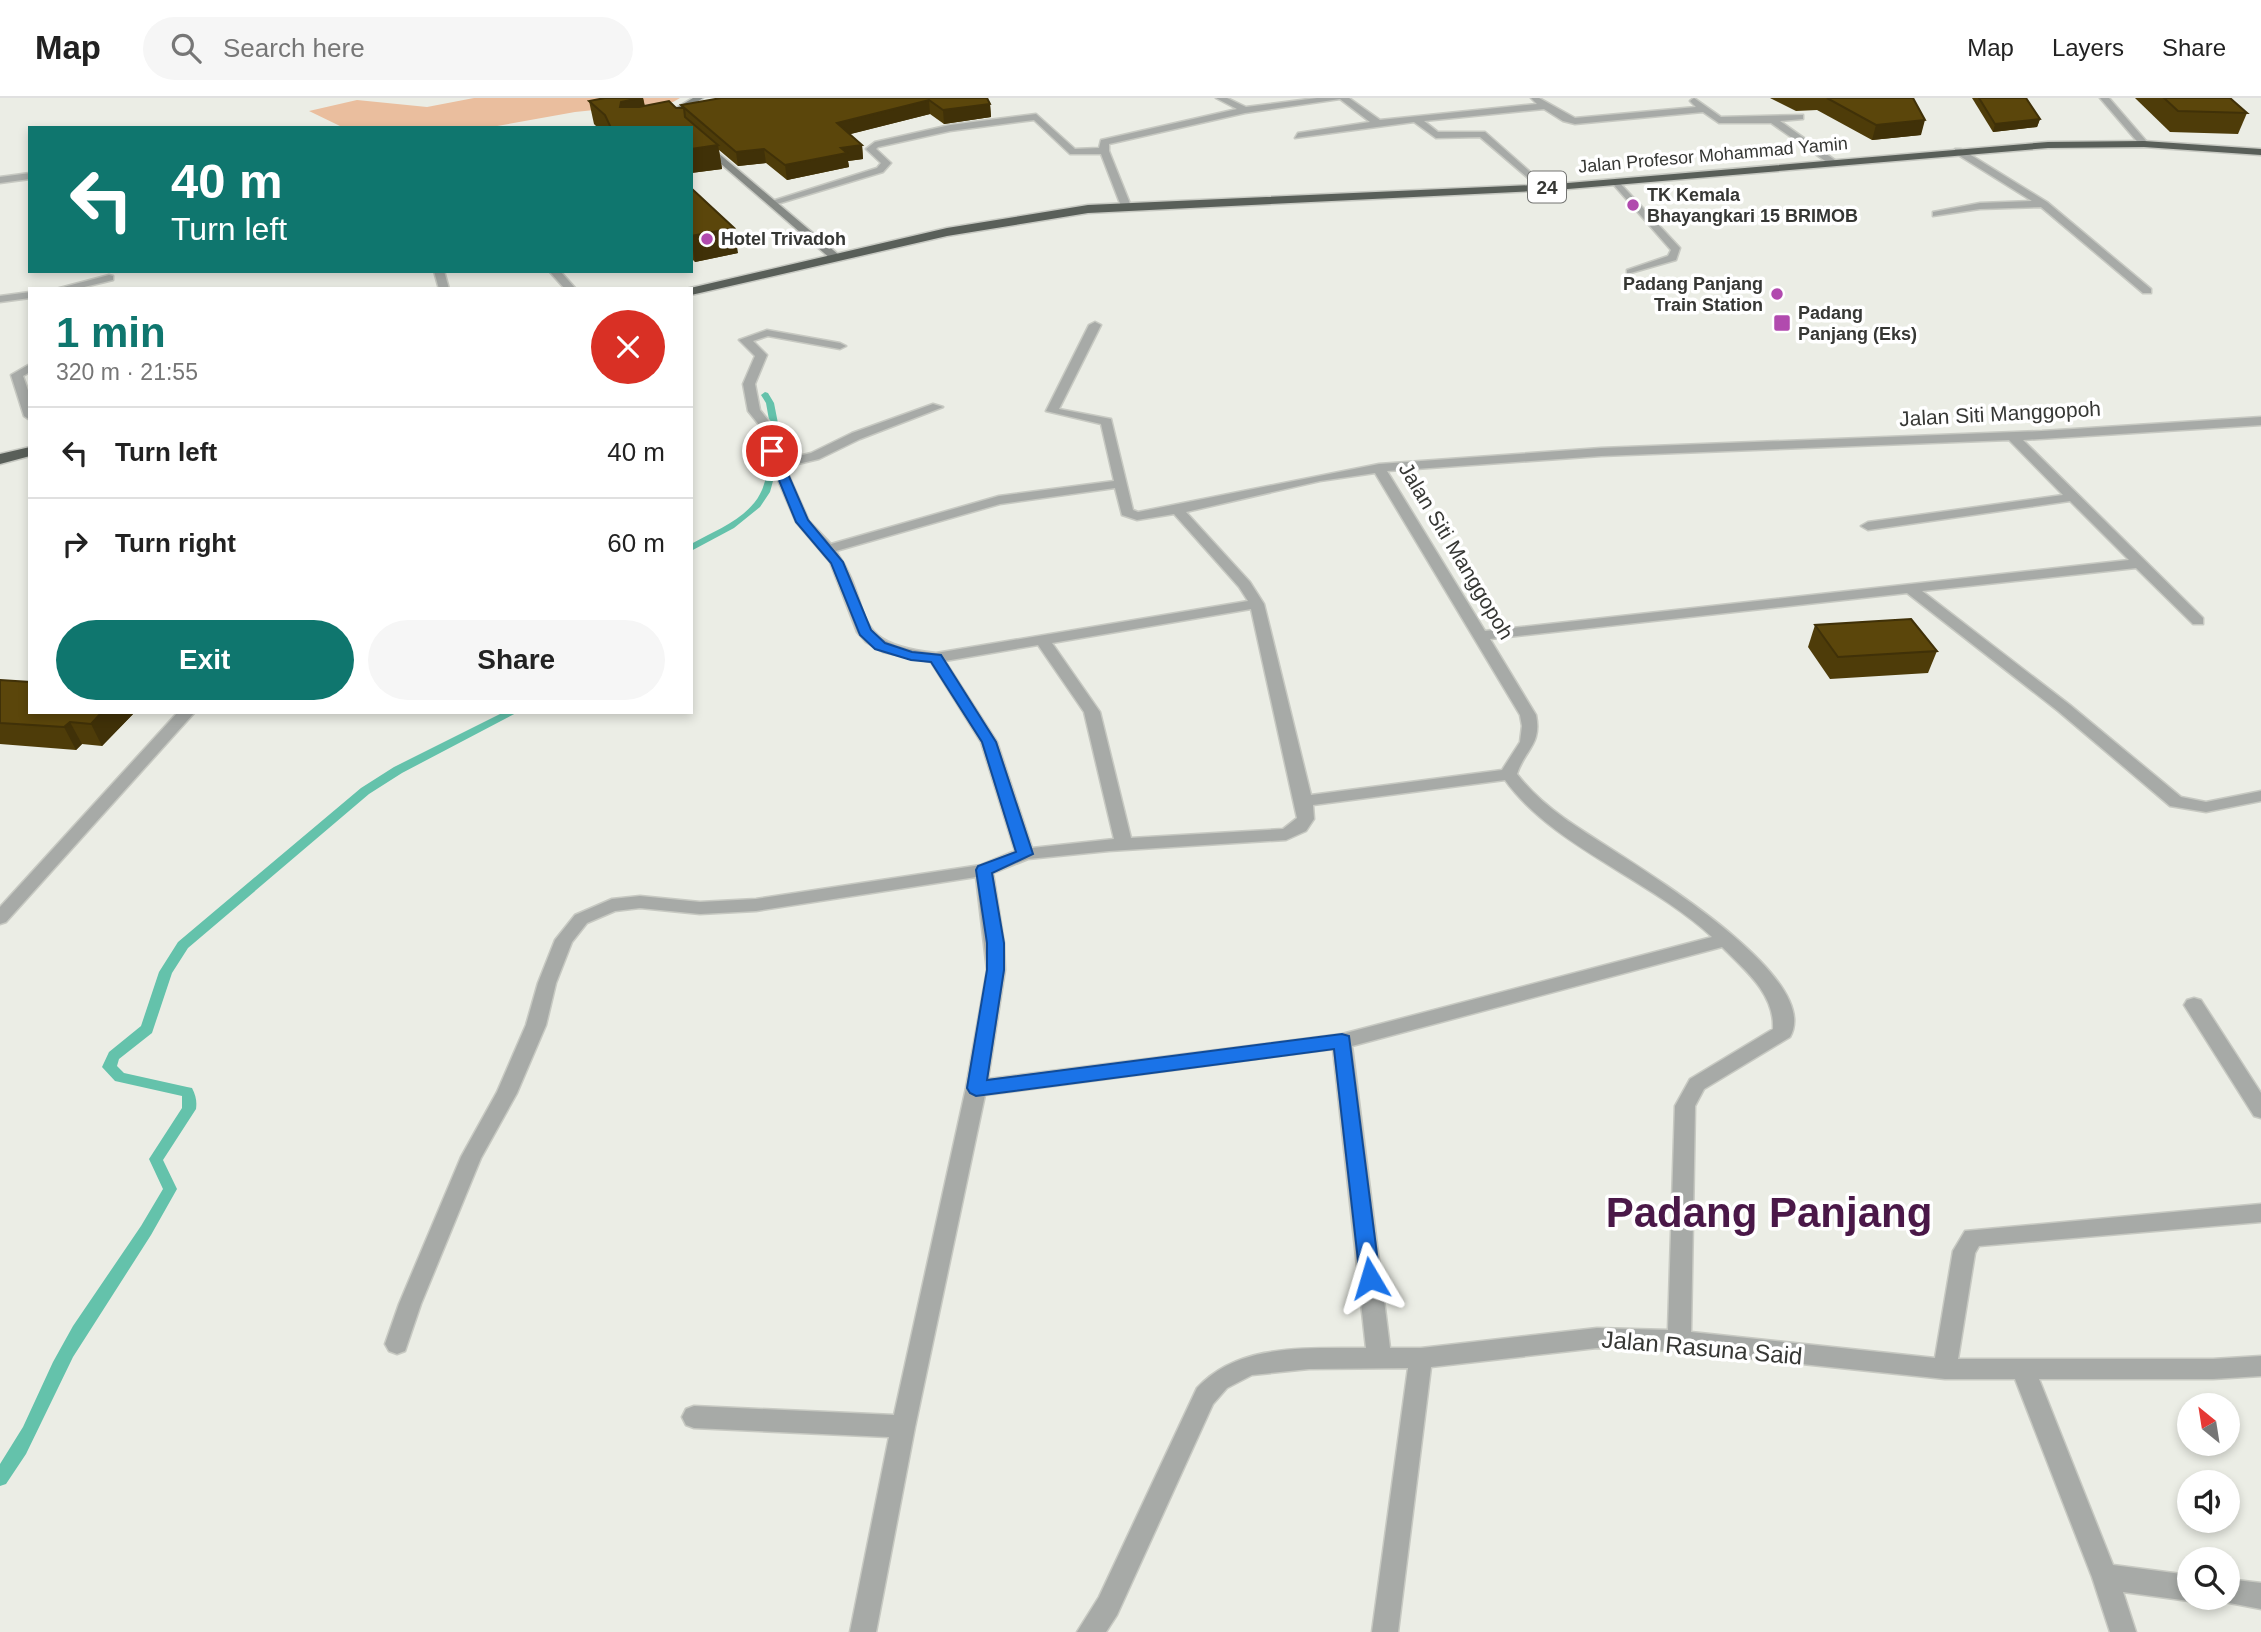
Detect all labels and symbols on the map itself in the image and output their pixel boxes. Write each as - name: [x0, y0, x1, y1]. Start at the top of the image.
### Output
- street label: Jalan Profesor Mohammad Yamin: [1577, 133, 1849, 177]
- road number: 24: [1528, 172, 1566, 202]
- place label: TK Kemala Bhayangkari 15 BRIMOB: [1647, 185, 1858, 226]
- marker: TK Kemala Bhayangkari 15 BRIMOB: [1625, 197, 1641, 213]
- place label: Hotel Trivadoh: [721, 229, 846, 249]
- marker: Hotel Trivadoh: [699, 231, 715, 247]
- place label: Padang Panjang Train Station: [1623, 274, 1763, 315]
- marker: Padang Panjang Train Station: [1769, 286, 1785, 302]
- place label: Padang Panjang (Eks): [1798, 303, 1917, 344]
- marker: Padang Panjang (Eks): [1772, 313, 1792, 333]
- street label: Jalan Siti Manggopoh: [1899, 397, 2101, 430]
- pin: [742, 421, 802, 481]
- street label: Jalan Siti Manggopoh: [1395, 458, 1518, 643]
- district label: Padang Panjang: [1606, 1189, 1932, 1236]
- position arrow: [1333, 1241, 1407, 1315]
- street label: Jalan Rasuna Said: [1601, 1325, 1804, 1370]
- north arrow: [2177, 1393, 2240, 1456]

